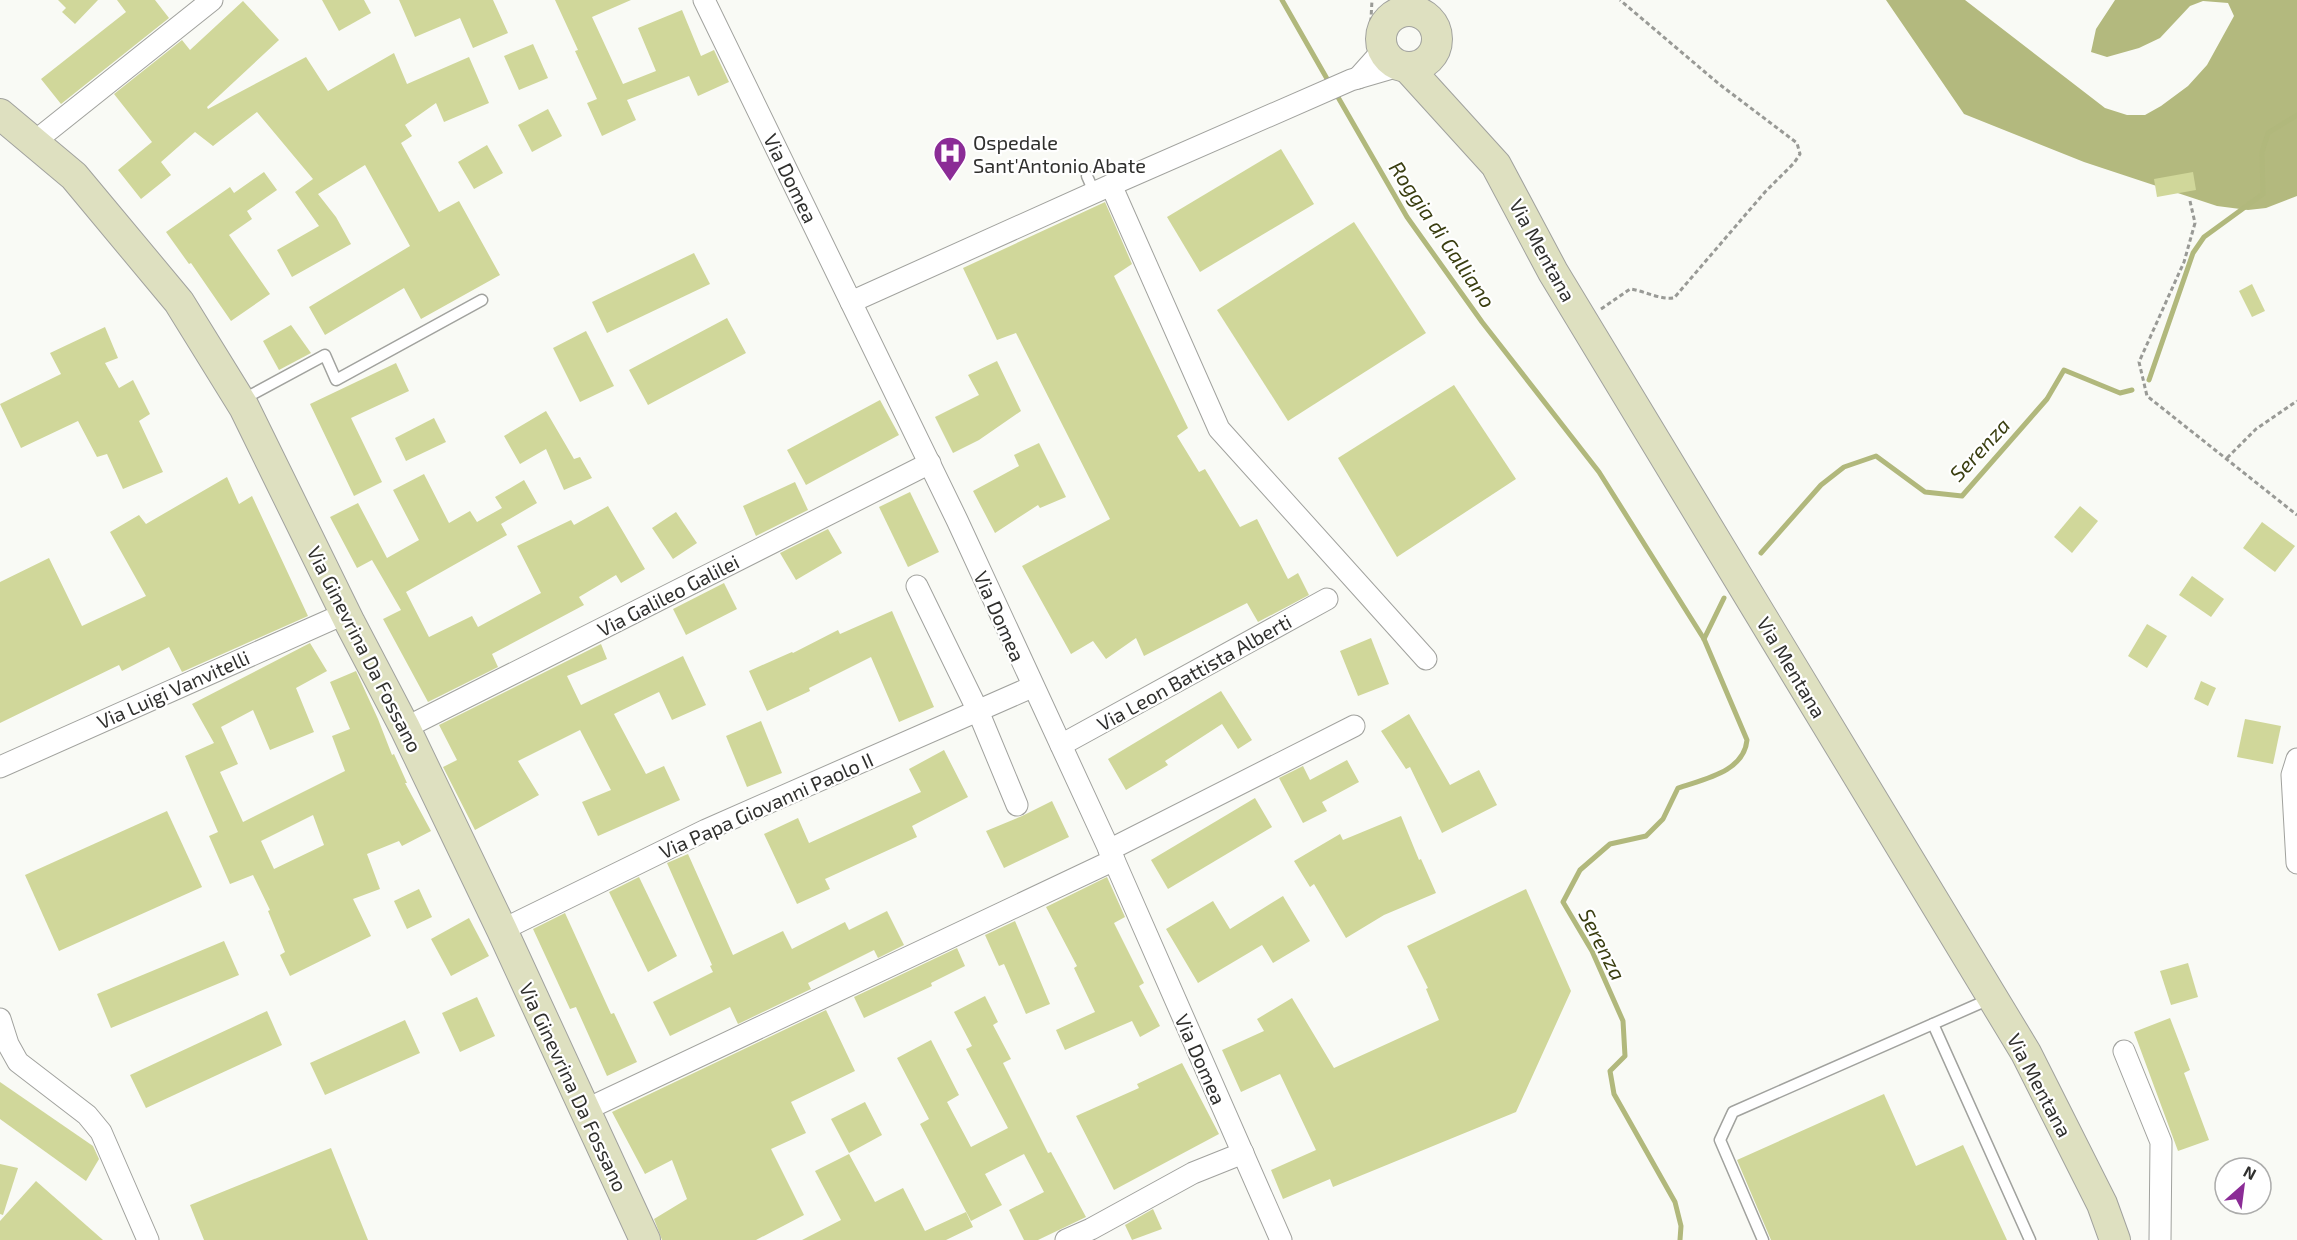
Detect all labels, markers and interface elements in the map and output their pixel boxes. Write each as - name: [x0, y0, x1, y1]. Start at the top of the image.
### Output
- street label: Via Domea: [759, 129, 823, 227]
- place label: Ospedale Sant'Antonio Abate: [973, 130, 1146, 177]
- hospital icon: Ospedale Sant'Antonio Abate: [932, 135, 968, 182]
- water label: Roggia di Galliano: [1385, 156, 1501, 312]
- street label: Via Mentana: [1505, 194, 1581, 306]
- water label: Serenza: [1944, 412, 2014, 486]
- street label: Via Ginevrina Da Fossano: [303, 542, 427, 756]
- street label: Via Galileo Galilei: [593, 549, 743, 641]
- street label: Via Domea: [969, 567, 1031, 665]
- street label: Via Leon Battista Alberti: [1093, 609, 1295, 735]
- street label: Via Mentana: [1752, 612, 1832, 722]
- street label: Via Luigi Vanvitelli: [93, 645, 253, 733]
- street label: Via Papa Giovanni Paolo II: [655, 747, 877, 863]
- water label: Serenza: [1574, 904, 1632, 984]
- street label: Via Ginevrina Da Fossano: [515, 979, 633, 1195]
- street label: Via Domea: [1170, 1010, 1232, 1108]
- street label: Via Mentana: [2003, 1029, 2077, 1141]
- north arrow: [2213, 1156, 2273, 1216]
- text: N: [2241, 1161, 2260, 1183]

